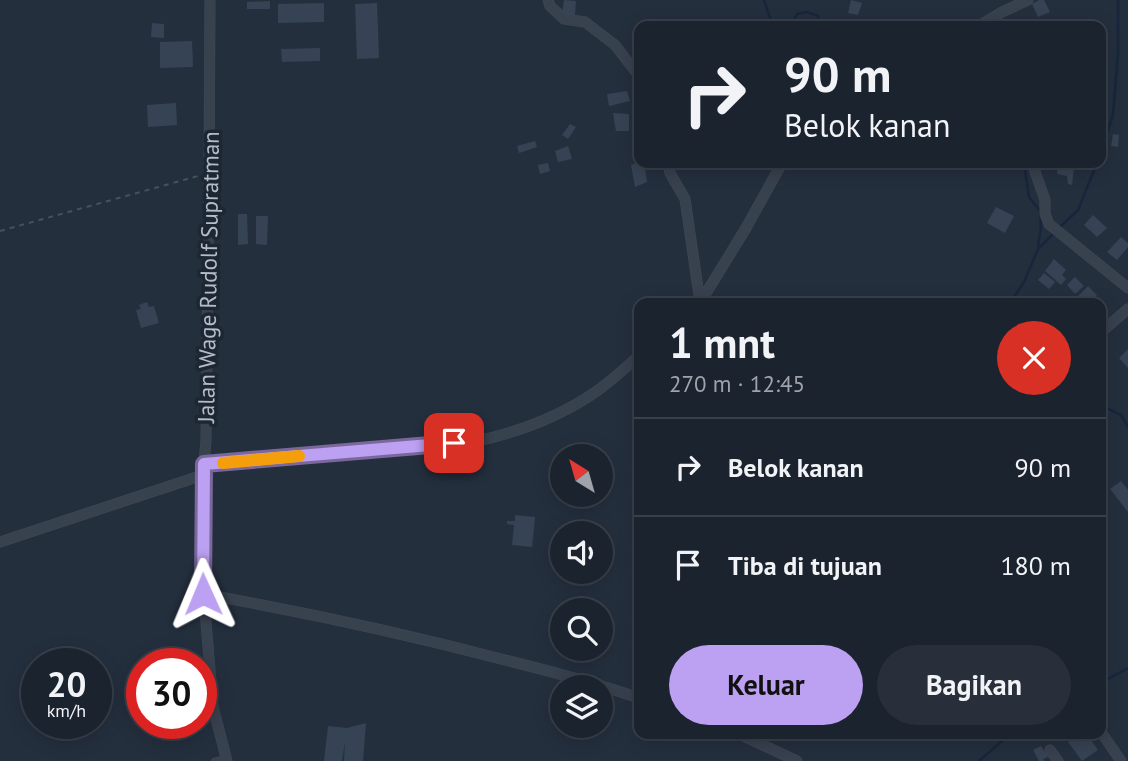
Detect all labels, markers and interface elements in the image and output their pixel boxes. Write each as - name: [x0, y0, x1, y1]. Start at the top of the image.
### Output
- text: 90 m: [784, 42, 891, 106]
- icon: right: [669, 49, 760, 140]
- text: Belok kanan: [784, 104, 950, 146]
- street label: Jalan Wage Rudolf Supratman: [191, 131, 225, 424]
- text: 1 mnt: [669, 315, 775, 370]
- button: close: [997, 321, 1071, 395]
- text: 270 m · 12:45: [669, 369, 805, 398]
- pin: [424, 413, 484, 473]
- icon: arrive: [435, 424, 473, 462]
- north arrow: [550, 444, 612, 508]
- map controls: [550, 444, 613, 738]
- icon: right: [669, 448, 707, 486]
- text: Belok kanan: [728, 451, 864, 484]
- text: 90 m: [1015, 451, 1071, 484]
- button: sound: [550, 521, 613, 584]
- icon: arrive: [669, 546, 707, 584]
- text: Tiba di tujuan: [728, 549, 882, 582]
- text: 180 m: [1000, 549, 1071, 582]
- position arrow: [166, 557, 240, 631]
- button: search: [550, 598, 613, 661]
- button: Keluar: [669, 645, 863, 725]
- button: Bagikan: [877, 645, 1071, 725]
- speed limit sign: 30: [126, 648, 217, 739]
- text: 20: [47, 661, 86, 707]
- button: layers: [550, 675, 613, 738]
- text: km/h: [47, 699, 86, 722]

